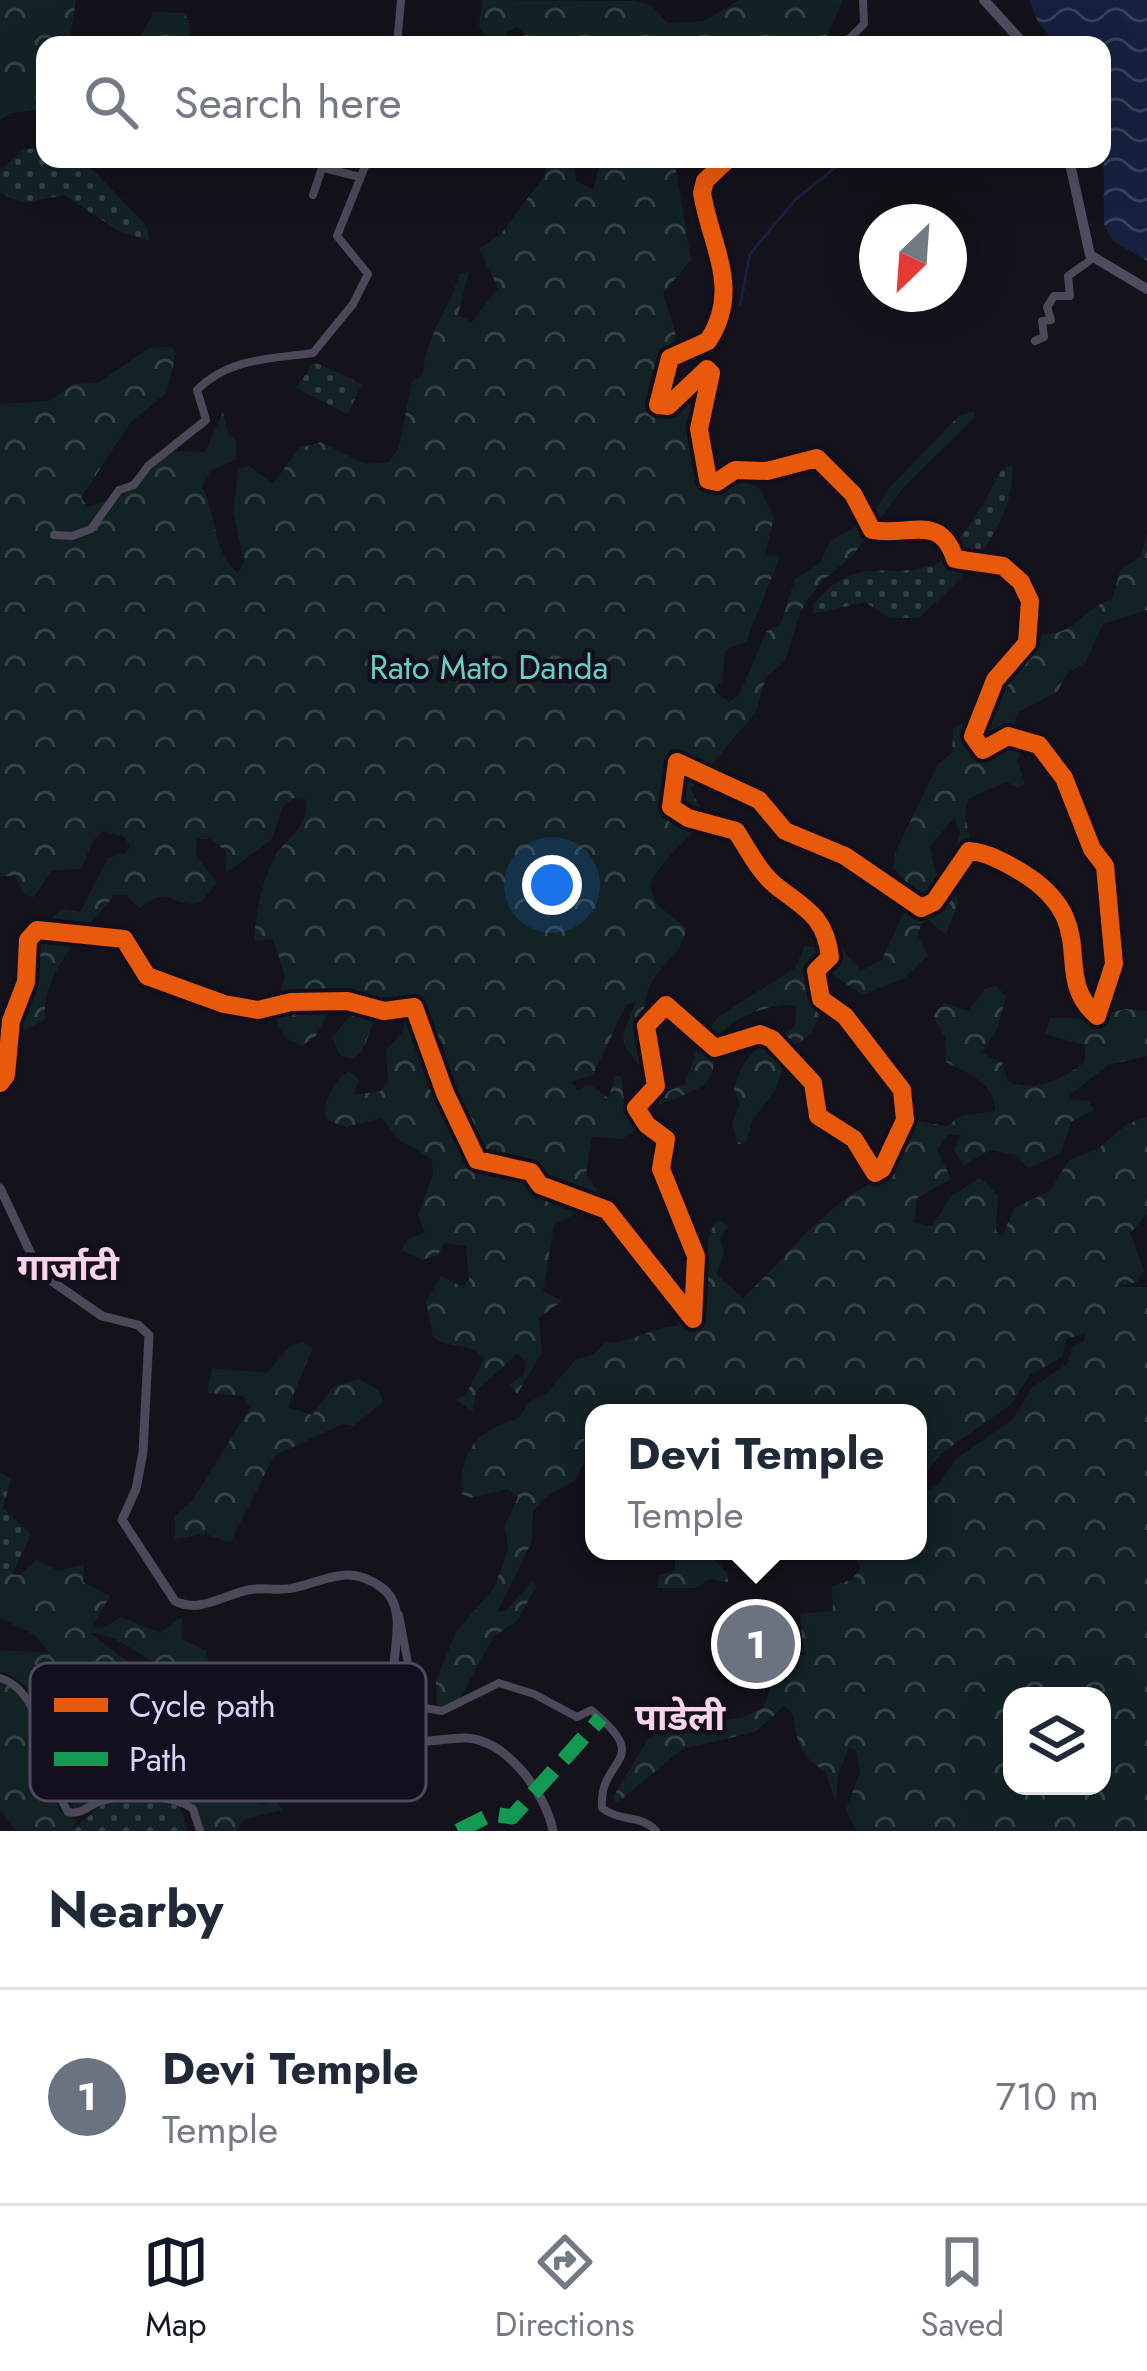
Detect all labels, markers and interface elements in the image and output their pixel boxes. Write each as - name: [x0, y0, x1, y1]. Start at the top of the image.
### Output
- search box: [36, 36, 1111, 168]
- icon: search: [78, 69, 144, 135]
- text: Search here: [174, 70, 402, 135]
- north arrow: [859, 204, 967, 312]
- park label: Rato Mato Danda: [370, 644, 608, 691]
- your location: [522, 855, 582, 915]
- district label: गार्जाटी: [17, 1241, 120, 1293]
- popup: [585, 1404, 927, 1560]
- text: Devi Temple: [628, 1421, 884, 1486]
- text: Temple: [628, 1486, 744, 1543]
- pin: 1: [717, 1599, 795, 1689]
- legend: [30, 1663, 426, 1801]
- text: Cycle path: [129, 1682, 276, 1729]
- map controls: [1003, 1687, 1111, 1795]
- button: layers: [1003, 1687, 1111, 1795]
- district label: पाडेली: [635, 1691, 727, 1743]
- text: Path: [129, 1736, 187, 1783]
- text: Nearby: [48, 1872, 223, 1946]
- text: Devi Temple: [162, 2036, 419, 2101]
- text: 1: [77, 2068, 97, 2125]
- text: 710 m: [995, 2068, 1099, 2125]
- text: Temple: [162, 2101, 278, 2158]
- tab: Map: [143, 2229, 209, 2348]
- tab: Directions: [495, 2229, 635, 2348]
- tab: Saved: [920, 2229, 1004, 2348]

